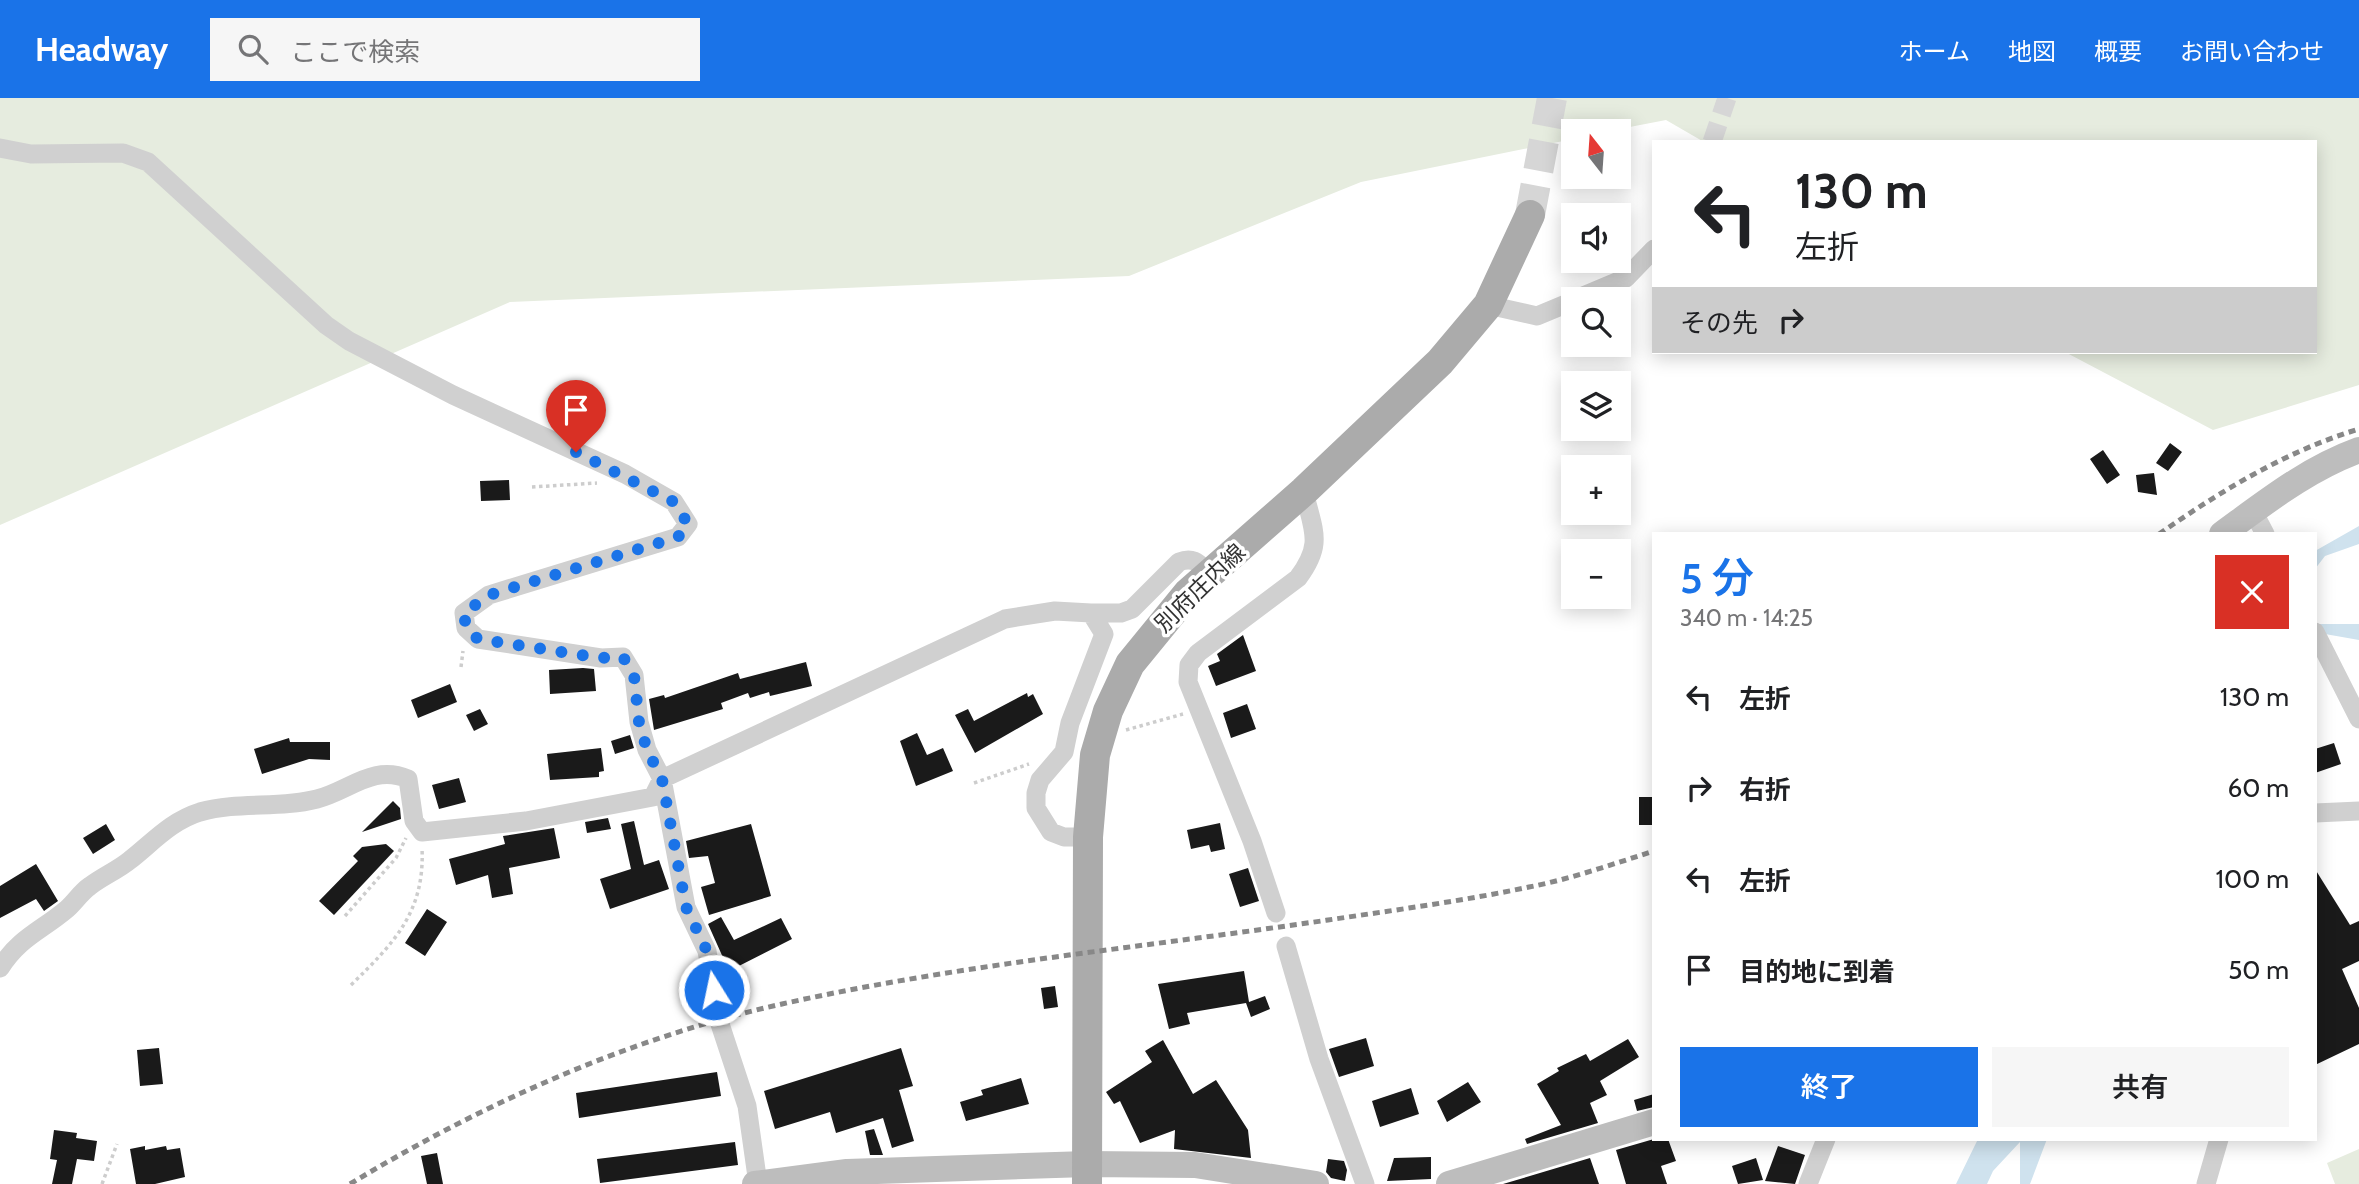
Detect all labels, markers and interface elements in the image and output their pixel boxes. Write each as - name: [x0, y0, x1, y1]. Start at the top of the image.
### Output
- search box: [210, 18, 700, 81]
- text: Headway: [35, 29, 168, 69]
- icon: search: [234, 30, 272, 68]
- text: ここで検索: [290, 36, 420, 68]
- text: ホーム: [1899, 37, 1970, 66]
- text: 地図: [2008, 37, 2056, 66]
- text: 概要: [2094, 37, 2142, 66]
- text: お問い合わせ: [2180, 37, 2324, 66]
- north arrow: [1561, 119, 1631, 189]
- map controls: [1561, 119, 1631, 609]
- text: 130 m: [1795, 161, 1928, 220]
- icon: left: [1680, 168, 1771, 259]
- button: sound: [1561, 203, 1631, 273]
- text: 左折: [1795, 227, 1859, 266]
- button: search: [1561, 287, 1631, 357]
- icon: right: [1772, 301, 1810, 339]
- text: その先: [1680, 307, 1758, 339]
- button: layers: [1561, 371, 1631, 441]
- pin: [546, 380, 606, 452]
- icon: arrive: [557, 391, 595, 429]
- button: +: [1561, 455, 1631, 525]
- street label: 別府庄内線: [1149, 538, 1251, 638]
- button: −: [1561, 539, 1631, 609]
- text: 5 分: [1680, 552, 1754, 604]
- button: close: [2215, 555, 2289, 629]
- text: 340 m · 14:25: [1680, 604, 1813, 632]
- icon: left: [1680, 678, 1718, 716]
- text: 130 m: [2220, 681, 2289, 713]
- text: 左折: [1739, 683, 1791, 715]
- icon: right: [1680, 769, 1718, 807]
- text: 60 m: [2227, 772, 2289, 804]
- text: 右折: [1739, 774, 1791, 806]
- icon: left: [1680, 860, 1718, 898]
- text: 100 m: [2216, 863, 2289, 895]
- text: 左折: [1739, 865, 1791, 897]
- icon: arrive: [1680, 951, 1718, 989]
- position arrow: [677, 953, 751, 1027]
- text: 50 m: [2228, 954, 2289, 986]
- text: 目的地に到着: [1739, 956, 1895, 988]
- button: 終了: [1680, 1047, 1978, 1127]
- button: 共有: [1992, 1047, 2289, 1127]

